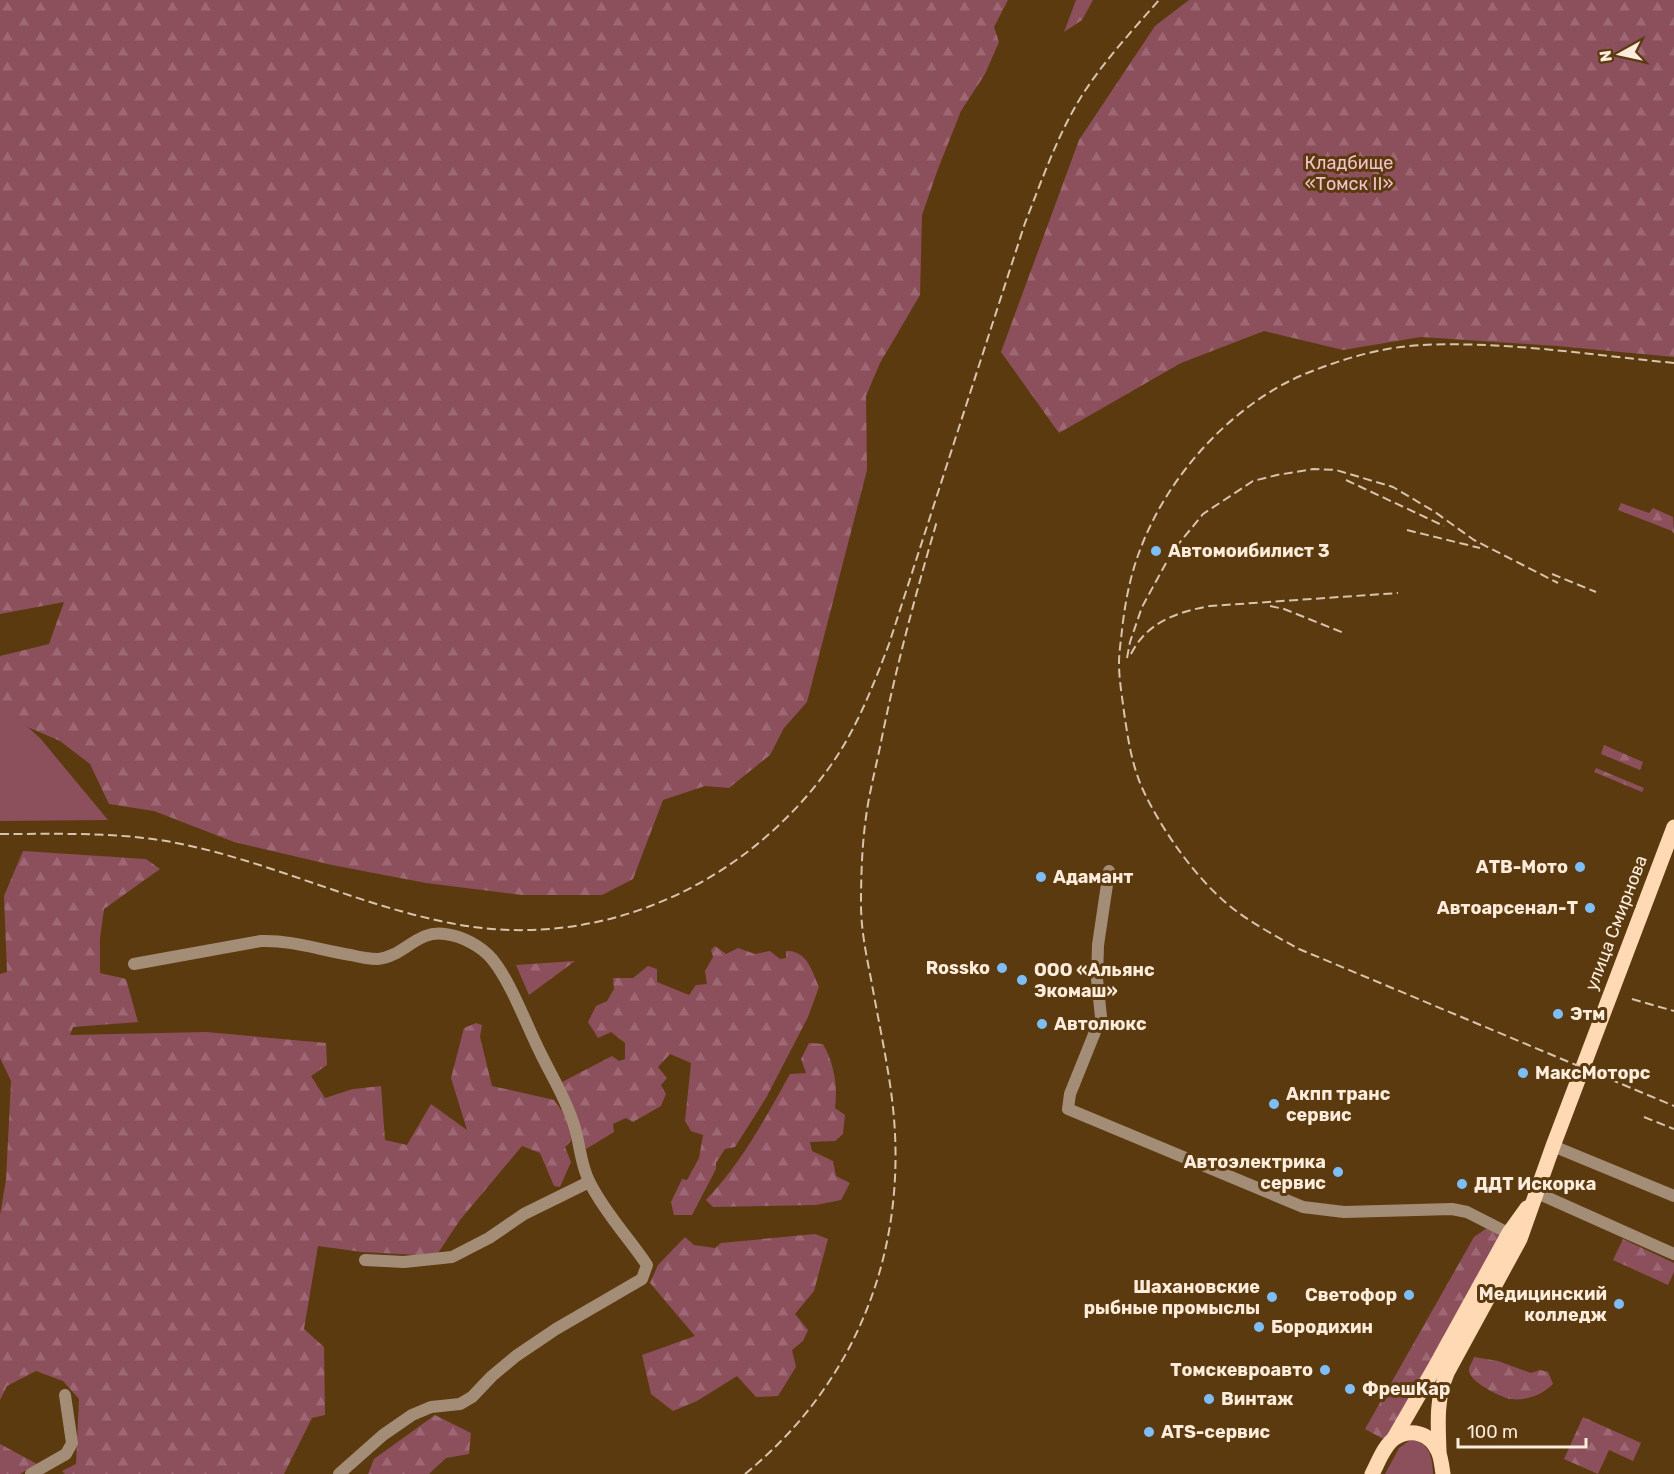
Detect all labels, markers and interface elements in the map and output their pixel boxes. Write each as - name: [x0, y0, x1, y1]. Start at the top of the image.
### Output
- north arrow: [1590, 24, 1650, 84]
- text: N: [1595, 49, 1616, 63]
- park label: Кладбище «Томск II»: [1305, 152, 1393, 195]
- place label: Автомоибилист 3: [1168, 540, 1330, 562]
- marker: Автомоибилист 3: [1149, 544, 1163, 558]
- street label: улица Смирнова: [1580, 852, 1652, 994]
- place label: АТВ-Мото: [1476, 856, 1568, 878]
- marker: АТВ-Мото: [1573, 860, 1587, 874]
- place label: Адамант: [1053, 866, 1133, 888]
- marker: Адамант: [1034, 870, 1048, 884]
- place label: Автоарсенал-Т: [1437, 897, 1578, 919]
- marker: Автоарсенал-Т: [1583, 901, 1597, 915]
- place label: Rossko: [926, 957, 990, 979]
- place label: ООО «Альянс Экомаш»: [1034, 959, 1155, 1002]
- marker: Rossko: [995, 961, 1009, 975]
- marker: ООО «Альянс Экомаш»: [1015, 973, 1029, 987]
- place label: Этм: [1570, 1003, 1605, 1025]
- marker: Этм: [1551, 1007, 1565, 1021]
- place label: Автолюкс: [1054, 1013, 1147, 1035]
- marker: Автолюкс: [1035, 1017, 1049, 1031]
- place label: МаксМоторс: [1535, 1062, 1651, 1084]
- marker: МаксМоторс: [1516, 1066, 1530, 1080]
- place label: Акпп транс сервис: [1286, 1083, 1391, 1126]
- marker: Акпп транс сервис: [1267, 1097, 1281, 1111]
- place label: Автоэлектрика сервис: [1184, 1151, 1326, 1194]
- marker: Автоэлектрика сервис: [1331, 1165, 1345, 1179]
- place label: ДДТ Искорка: [1474, 1173, 1596, 1195]
- marker: ДДТ Искорка: [1455, 1177, 1469, 1191]
- place label: Шахановские рыбные промыслы: [1084, 1276, 1260, 1319]
- place label: Медицинский колледж: [1479, 1283, 1608, 1326]
- place label: Светофор: [1305, 1284, 1397, 1306]
- marker: Светофор: [1402, 1288, 1416, 1302]
- marker: Шахановские рыбные промыслы: [1265, 1290, 1279, 1304]
- marker: Медицинский колледж: [1612, 1297, 1626, 1311]
- place label: Бородихин: [1271, 1316, 1373, 1338]
- marker: Бородихин: [1252, 1320, 1266, 1334]
- place label: Томскевроавто: [1170, 1359, 1313, 1381]
- marker: Томскевроавто: [1318, 1363, 1332, 1377]
- place label: ФрешКар: [1362, 1378, 1450, 1400]
- marker: ФрешКар: [1343, 1382, 1357, 1396]
- place label: Винтаж: [1221, 1388, 1294, 1410]
- marker: Винтаж: [1202, 1392, 1216, 1406]
- scale bar: [1458, 1411, 1586, 1449]
- place label: ATS-сервис: [1161, 1421, 1270, 1443]
- text: 100 m: [1467, 1421, 1518, 1443]
- marker: ATS-сервис: [1142, 1425, 1156, 1439]

